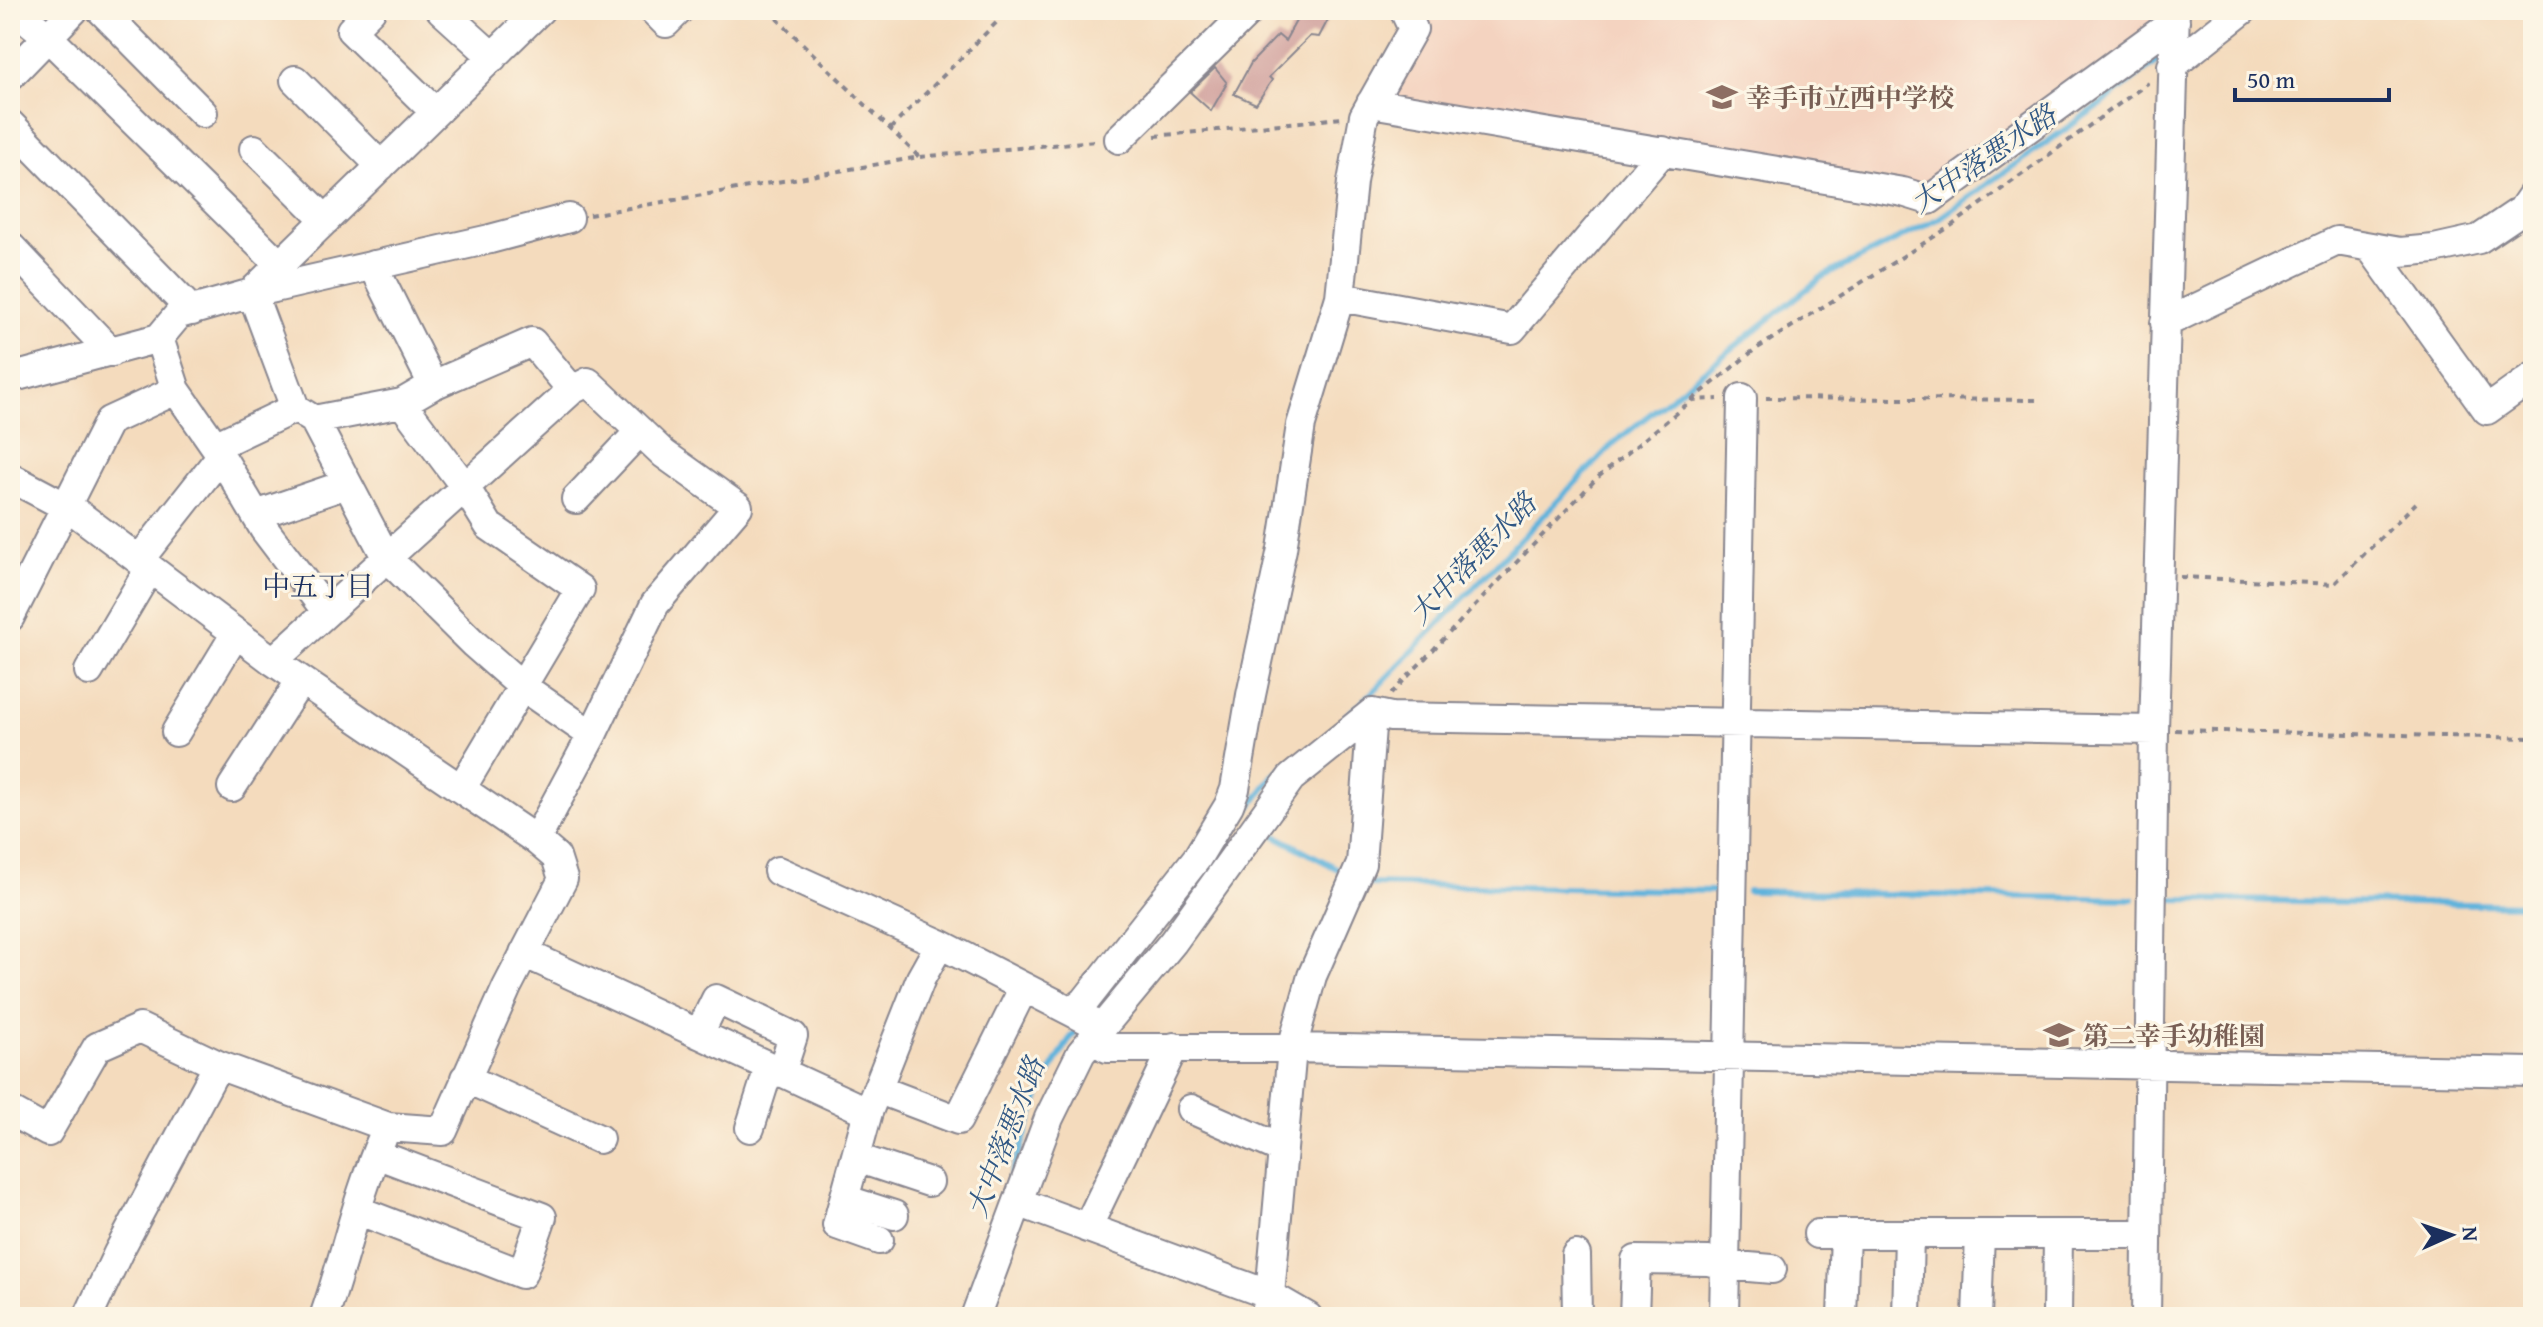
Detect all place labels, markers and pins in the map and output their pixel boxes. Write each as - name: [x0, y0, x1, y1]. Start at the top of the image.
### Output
- place label: 幸手市立西中学校: [1746, 78, 1954, 117]
- school or university icon: 幸手市立西中学校: [1705, 80, 1739, 114]
- place label: 第二幸手幼稚園: [2083, 1016, 2265, 1055]
- school or university icon: 第二幸手幼稚園: [2042, 1018, 2076, 1052]

